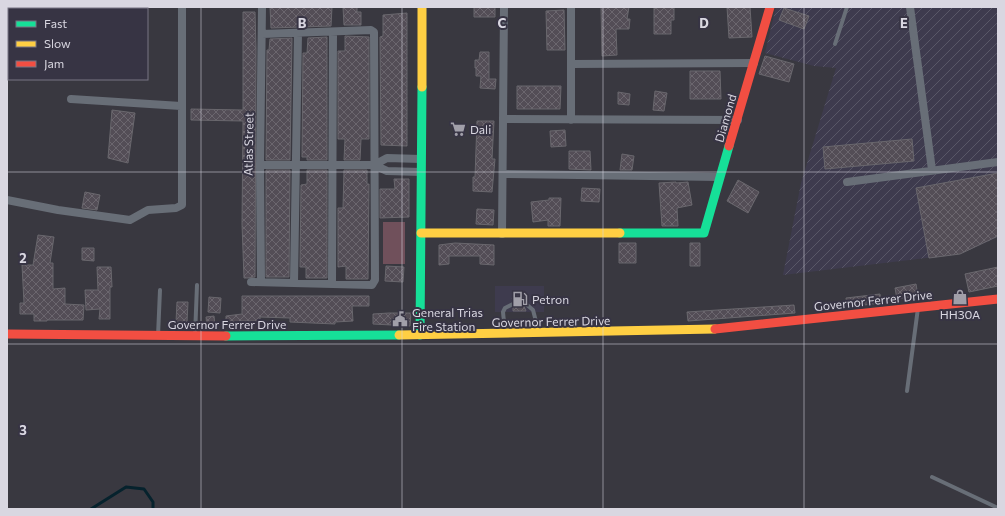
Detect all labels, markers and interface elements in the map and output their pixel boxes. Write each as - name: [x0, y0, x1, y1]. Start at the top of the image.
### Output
- legend: [8, 8, 148, 80]
- text: B: [298, 15, 307, 31]
- text: C: [498, 15, 507, 31]
- text: D: [699, 15, 709, 31]
- text: E: [900, 15, 908, 31]
- text: Fast: [44, 16, 67, 30]
- text: Slow: [44, 36, 71, 50]
- text: Jam: [44, 56, 64, 71]
- street label: Diamond: [711, 92, 739, 144]
- street label: Atlas Street: [240, 112, 256, 176]
- supermarket icon: Dali: [449, 120, 467, 138]
- place label: Dali: [470, 122, 491, 136]
- text: 2: [19, 250, 27, 266]
- street label: Governor Ferrer Drive: [813, 287, 933, 313]
- shop icon: HH30A: [951, 288, 969, 306]
- fuel station icon: Petron: [511, 290, 529, 308]
- place label: Petron: [532, 292, 569, 306]
- place label: General Trias Fire Station: [412, 305, 483, 333]
- place label: HH30A: [940, 307, 980, 321]
- public building icon: General Trias Fire Station: [391, 310, 409, 328]
- street label: Governor Ferrer Drive: [492, 313, 610, 329]
- street label: Governor Ferrer Drive: [168, 317, 286, 331]
- text: 3: [19, 422, 27, 438]

